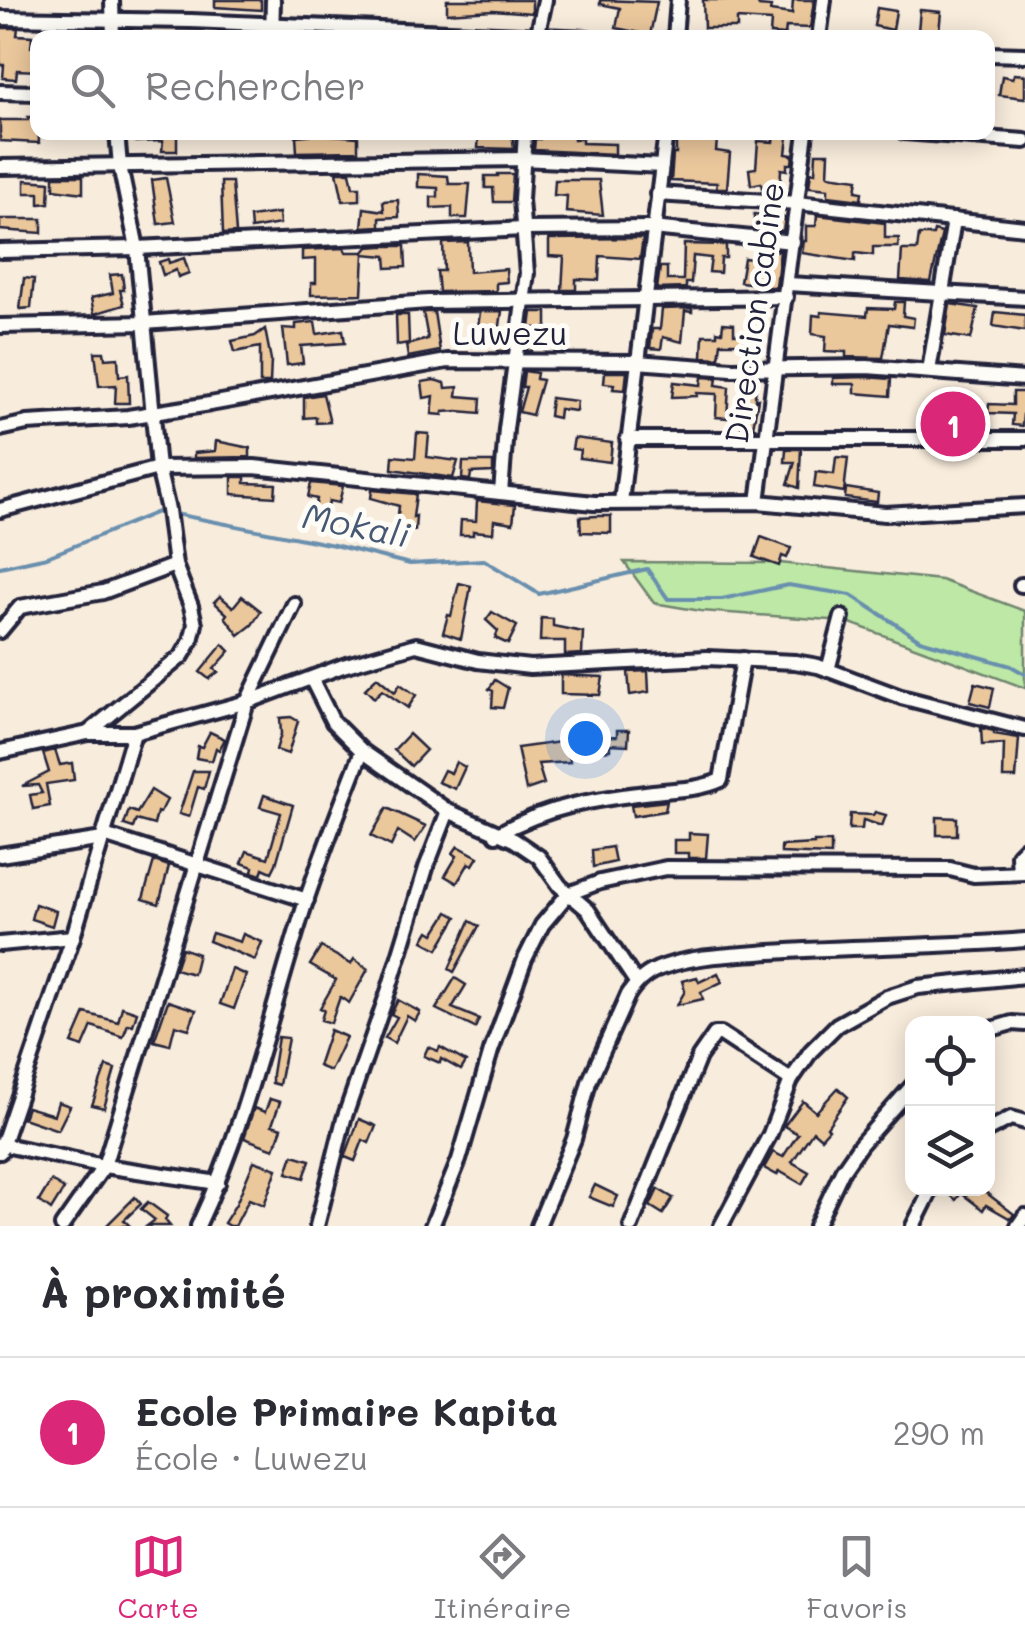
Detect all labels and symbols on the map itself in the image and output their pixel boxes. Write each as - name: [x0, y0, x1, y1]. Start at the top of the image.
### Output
- street label: Direction cabine: [714, 179, 792, 446]
- street label: Luwezu: [453, 311, 567, 353]
- pin: 1: [920, 386, 986, 462]
- water label: Mokali: [299, 491, 414, 557]
- your location: [560, 713, 611, 764]

